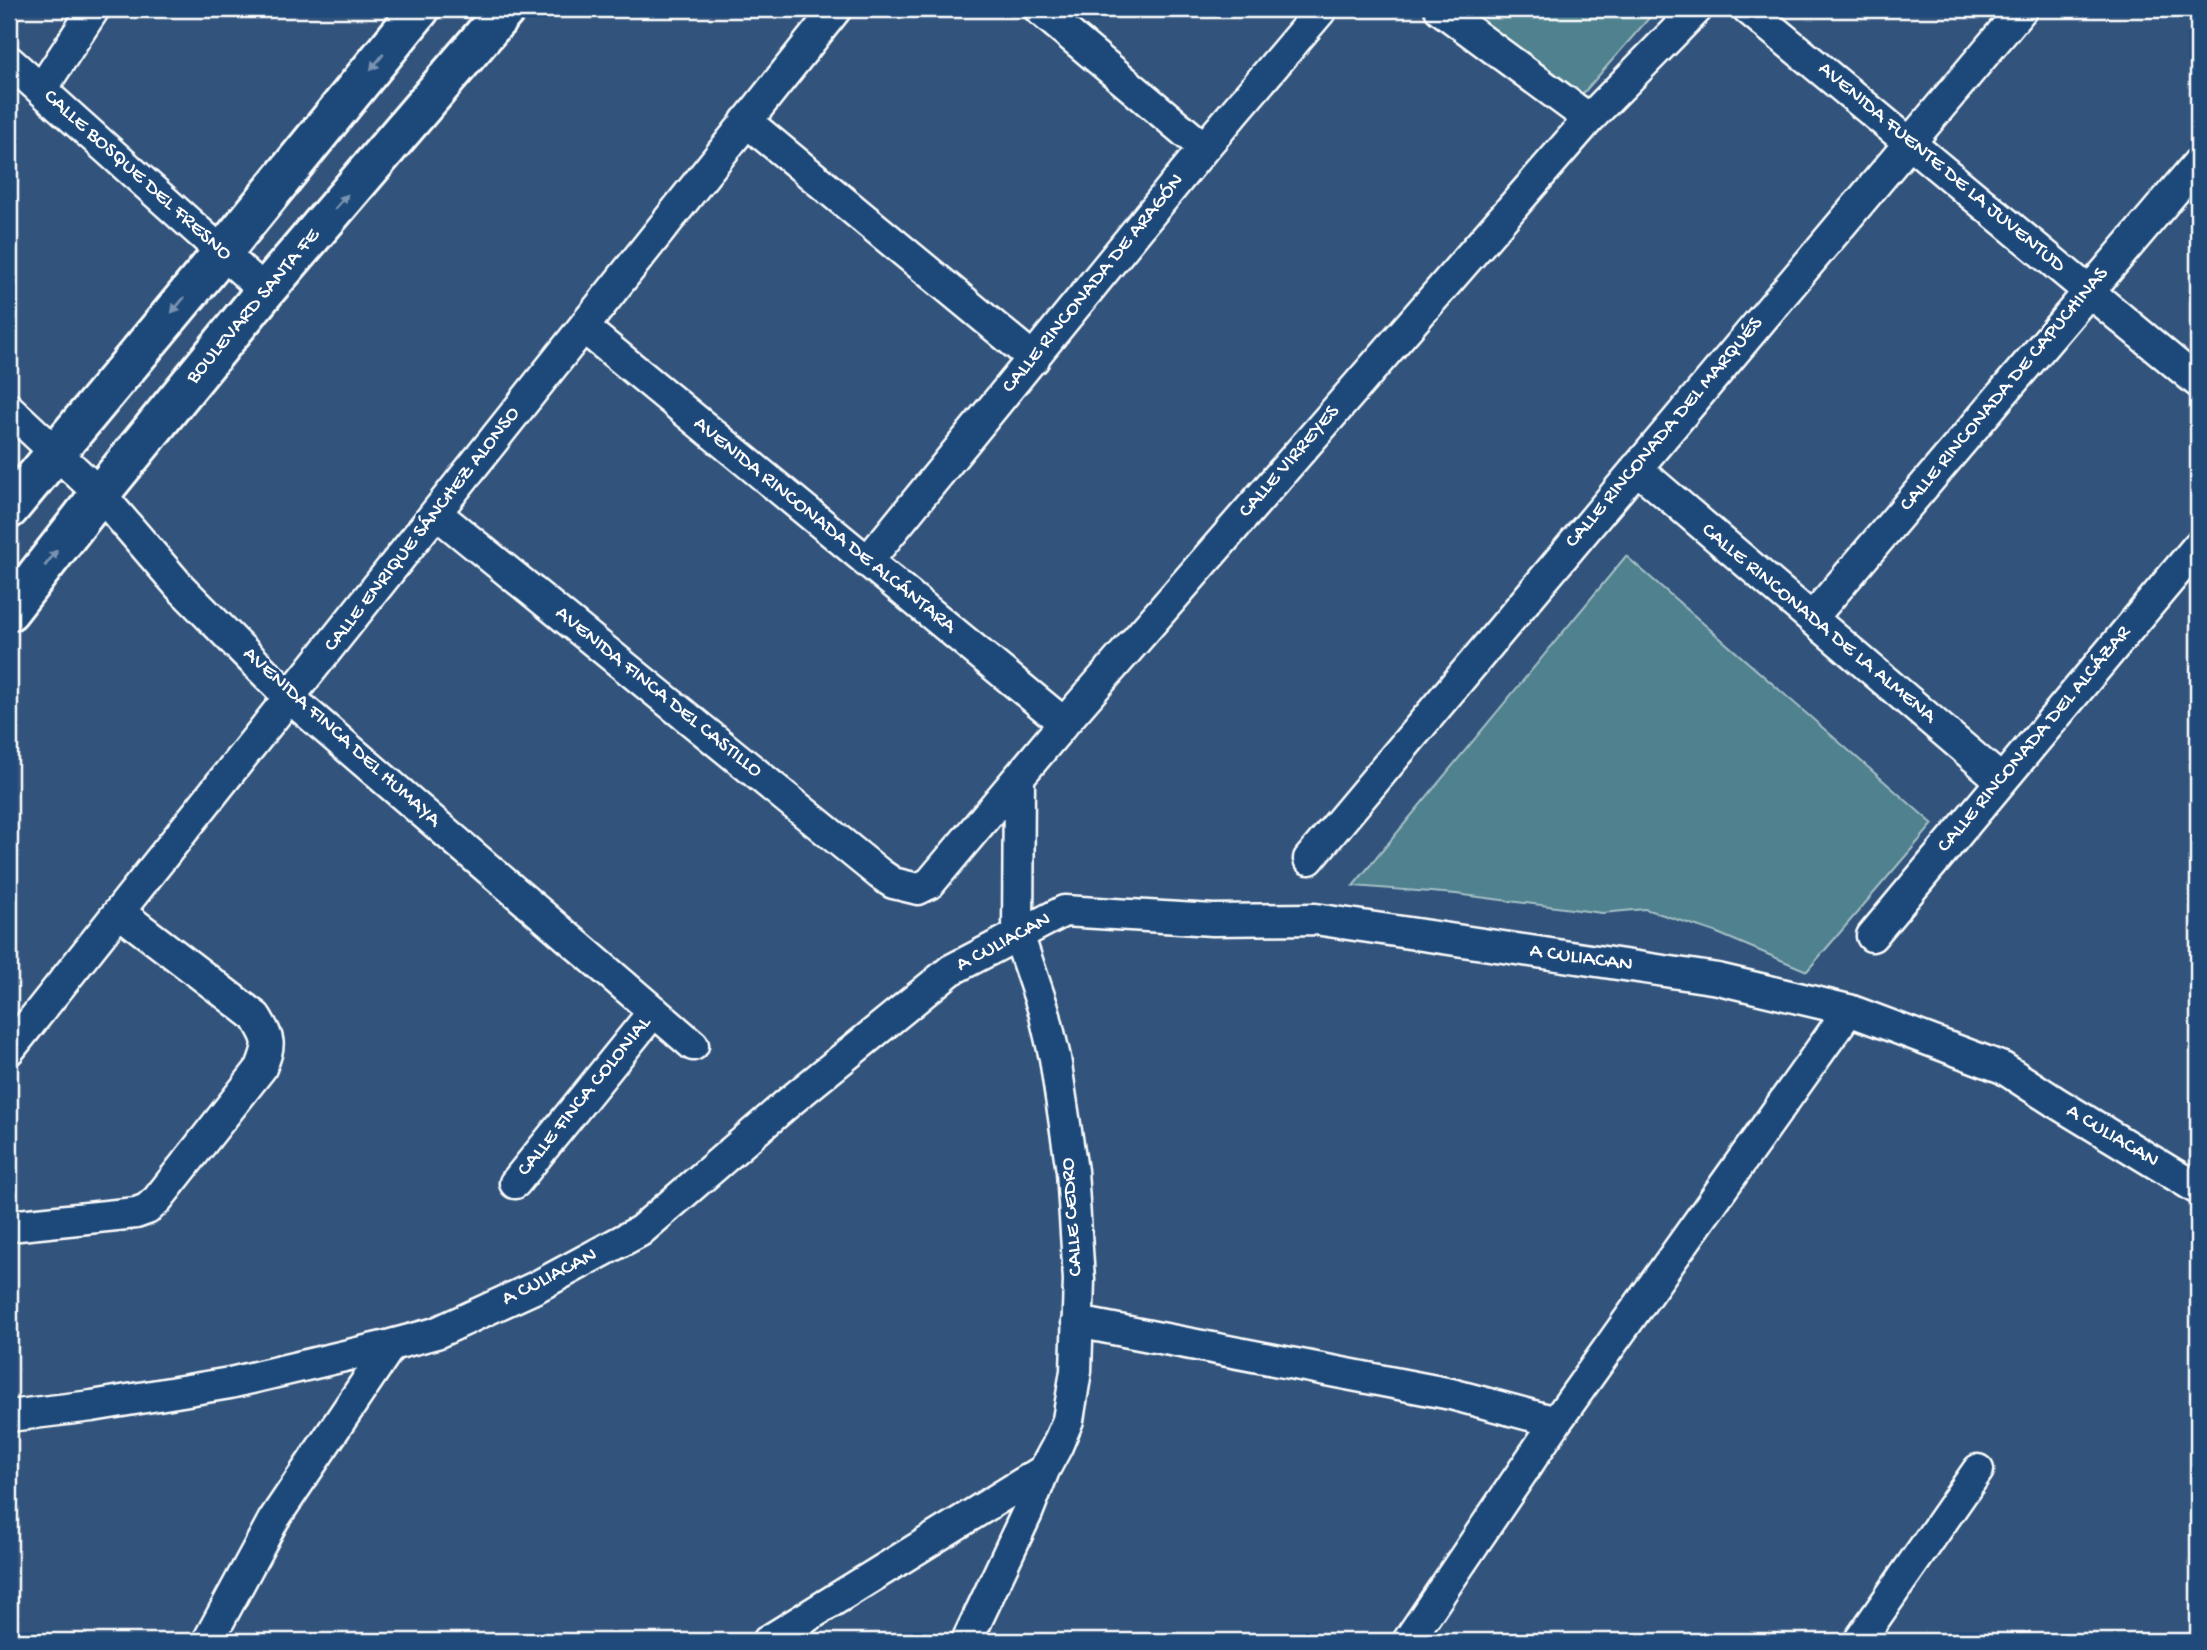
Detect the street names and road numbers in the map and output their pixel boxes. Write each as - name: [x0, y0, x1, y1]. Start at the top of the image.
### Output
- street label: AVENIDA FUENTE DE LA JUVENTUD: [1812, 57, 2070, 279]
- street label: CALLE BOSQUE DEL FRESNO: [38, 85, 237, 267]
- street label: CALLE RINCONADA DE ARAGÓN: [998, 169, 1190, 399]
- street label: BOULEVARD SANTA FE: [181, 224, 327, 391]
- street label: CALLE RINCONADA DE CAPUCHINAS: [1895, 262, 2115, 517]
- street label: CALLE RINCONADA DEL MARQUÉS: [1561, 312, 1769, 554]
- street label: CALLE VIRREYES: [1234, 400, 1346, 524]
- street label: CALLE ENRIQUE SÁNCHEZ ALONSO: [319, 402, 527, 657]
- street label: AVENIDA RINCONADA DE ALCÁNTARA: [687, 411, 962, 641]
- street label: CALLE RINCONADA DE LA ALMENA: [1696, 518, 1942, 731]
- street label: AVENIDA FINCA DEL CASTILLO: [549, 602, 767, 785]
- street label: CALLE RINCONADA DEL ALCÁZAR: [1932, 620, 2138, 859]
- street label: AVENIDA FINCA DEL HUMAYA: [237, 642, 446, 835]
- street label: A CULIACAN: [952, 908, 1056, 978]
- street label: A CULIACAN: [1528, 939, 1634, 979]
- street label: CALLE FINCA COLONIAL: [513, 1011, 658, 1182]
- street label: A CULIACAN: [2061, 1100, 2163, 1174]
- street label: CALLE CEDRO: [1056, 1156, 1090, 1277]
- street label: A CULIACAN: [498, 1243, 602, 1313]

